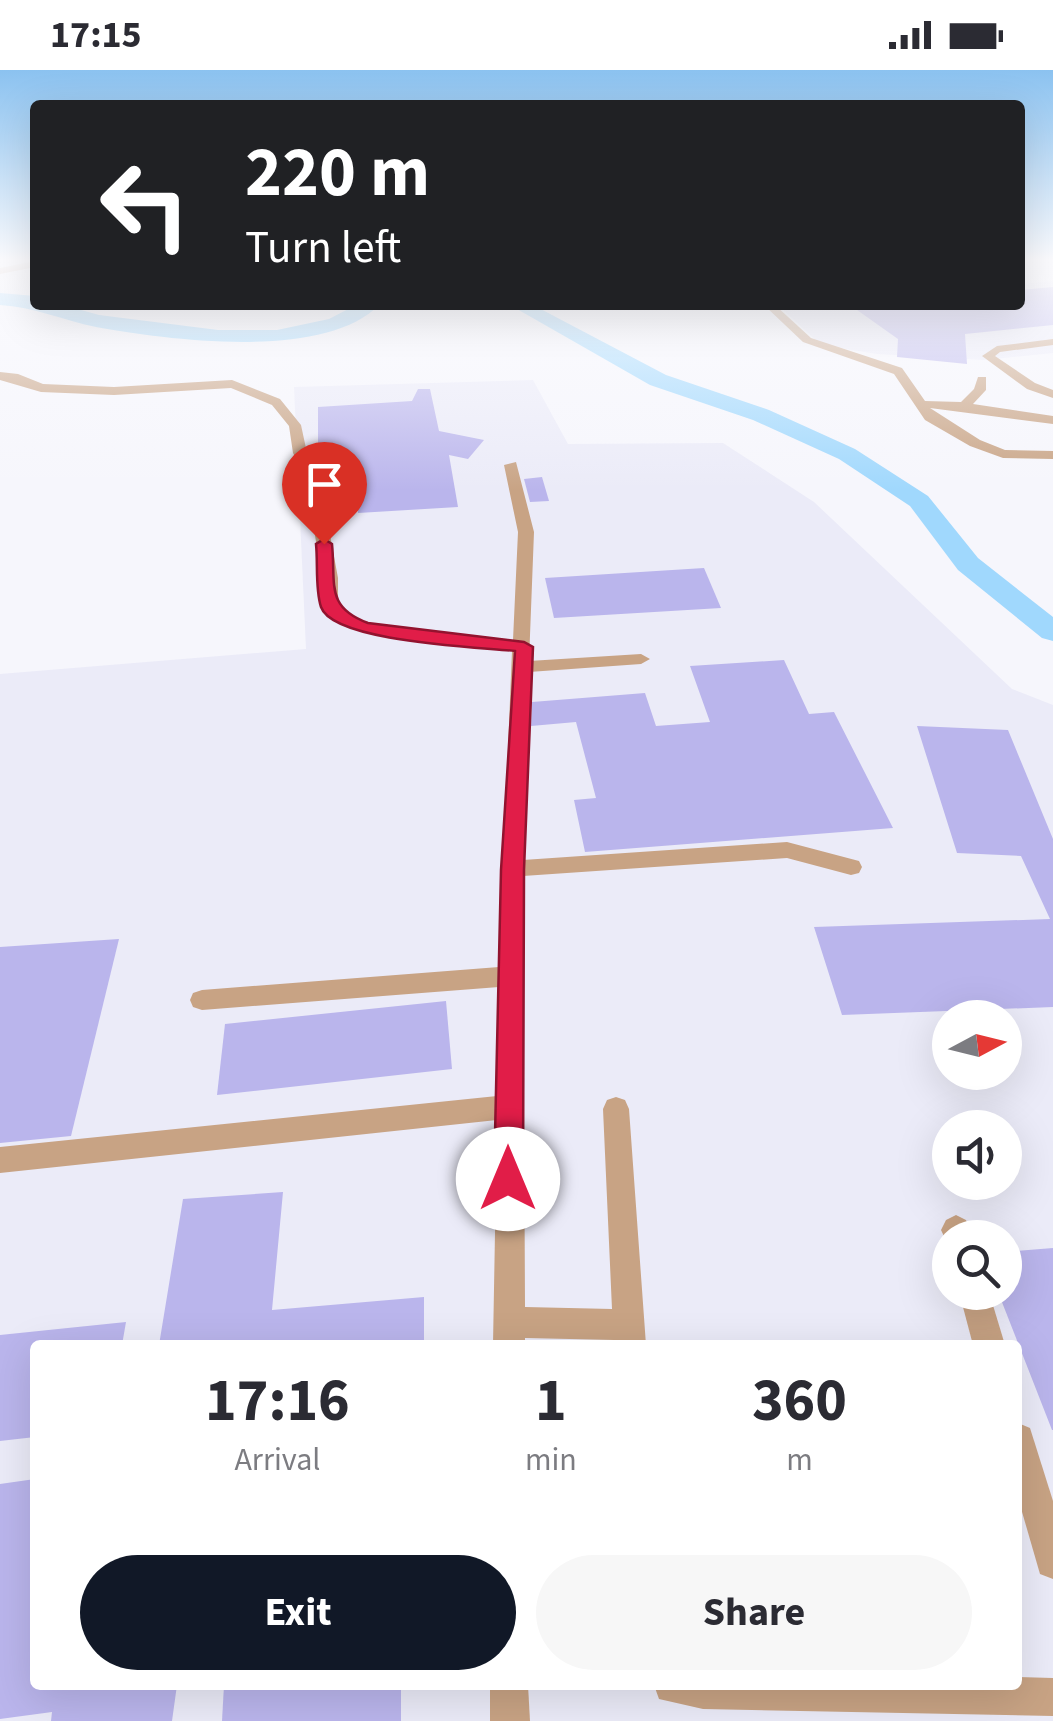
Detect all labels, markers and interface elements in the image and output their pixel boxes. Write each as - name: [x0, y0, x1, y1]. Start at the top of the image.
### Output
- text: 17:15: [50, 8, 142, 62]
- text: 220 m: [245, 123, 430, 223]
- icon: left: [80, 140, 210, 270]
- text: Turn left: [245, 216, 401, 280]
- pin: [282, 442, 367, 545]
- icon: arrive: [297, 457, 352, 512]
- north arrow: [932, 1000, 1022, 1090]
- map controls: [932, 1000, 1022, 1310]
- button: sound: [932, 1110, 1022, 1200]
- position arrow: [456, 1127, 560, 1231]
- button: search: [932, 1220, 1022, 1310]
- text: 17:16: [205, 1359, 350, 1444]
- text: 1: [535, 1359, 567, 1444]
- text: 360: [752, 1359, 847, 1444]
- text: Arrival: [234, 1437, 320, 1483]
- text: min: [525, 1437, 577, 1483]
- text: m: [786, 1437, 813, 1483]
- button: Exit: [80, 1555, 516, 1670]
- button: Share: [536, 1555, 972, 1670]

